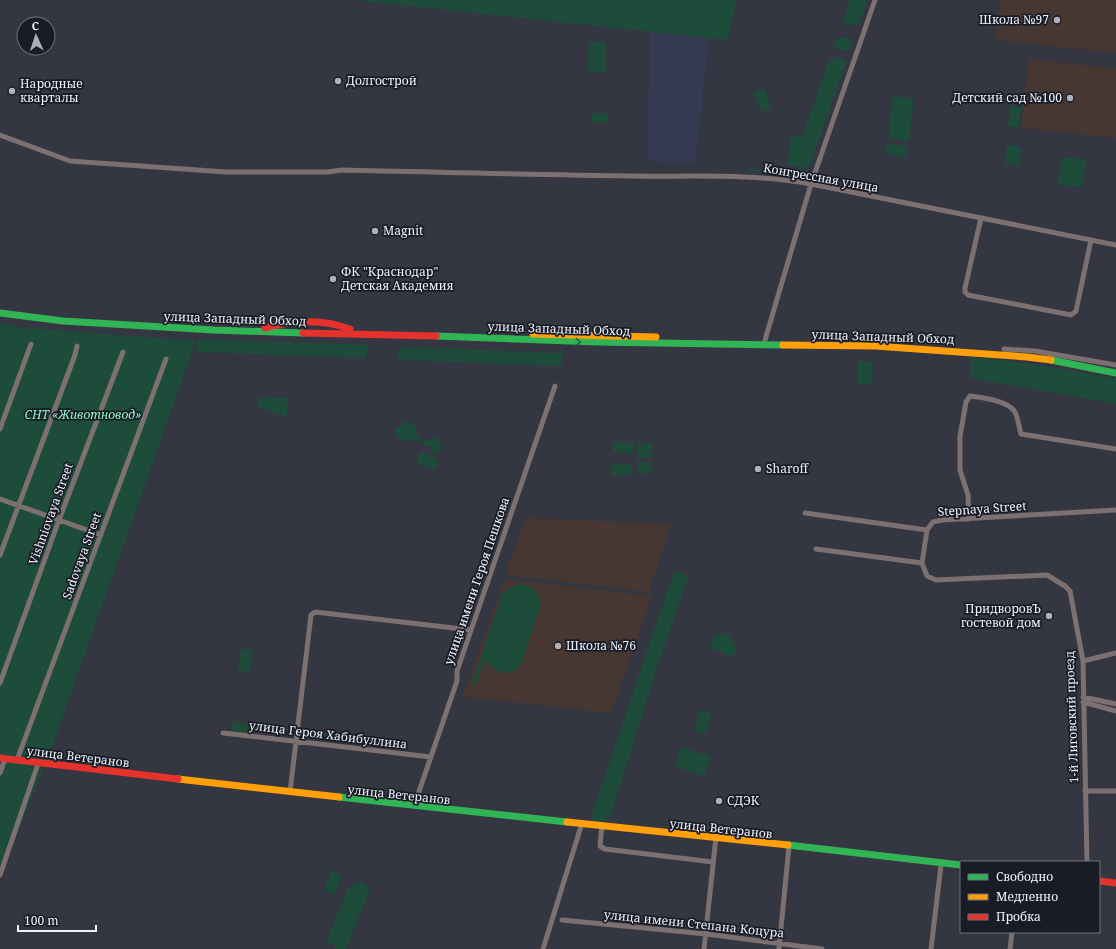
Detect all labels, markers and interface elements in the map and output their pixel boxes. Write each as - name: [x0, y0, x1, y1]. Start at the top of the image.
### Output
- place label: Школа №97: [979, 11, 1049, 28]
- marker: Школа №97: [1052, 15, 1062, 25]
- north arrow: [16, 16, 56, 56]
- text: С: [31, 18, 39, 33]
- place label: Долгострой: [346, 72, 417, 89]
- place label: Народные кварталы: [20, 75, 83, 106]
- marker: Долгострой: [333, 76, 343, 86]
- marker: Народные кварталы: [7, 86, 17, 96]
- place label: Детский сад №100: [952, 89, 1062, 106]
- marker: Детский сад №100: [1065, 93, 1075, 103]
- street label: Конгрессная улица: [762, 159, 880, 196]
- place label: Magnit: [383, 222, 423, 239]
- marker: Magnit: [370, 226, 380, 236]
- place label: ФК "Краснодар" Детская Академия: [341, 263, 454, 294]
- marker: ФК "Краснодар" Детская Академия: [328, 274, 338, 284]
- street label: улица Западный Обход: [163, 308, 307, 329]
- street label: улица Западный Обход: [487, 318, 631, 339]
- street label: улица Западный Обход: [811, 326, 955, 347]
- one-way arrow: [575, 337, 581, 346]
- park label: СНТ «Животновод»: [25, 406, 141, 423]
- place label: Sharoff: [766, 460, 809, 477]
- street label: Vishniovaya Street: [24, 461, 77, 567]
- marker: Sharoff: [753, 464, 763, 474]
- street label: улица имени Героя Пешкова: [440, 495, 513, 667]
- street label: Stepnaya Street: [937, 497, 1027, 520]
- street label: Sadovaya Street: [58, 510, 105, 602]
- place label: ПридворовЪ гостевой дом: [961, 600, 1041, 631]
- marker: ПридворовЪ гостевой дом: [1044, 611, 1054, 621]
- place label: Школа №76: [566, 637, 636, 654]
- marker: Школа №76: [553, 641, 563, 651]
- street label: 1-й Лиговский проезд: [1061, 651, 1082, 783]
- street label: улица Героя Хабибуллина: [248, 716, 408, 753]
- street label: улица Ветеранов: [26, 742, 131, 771]
- street label: улица Ветеранов: [347, 781, 452, 808]
- place label: СДЭК: [727, 792, 760, 809]
- marker: СДЭК: [714, 796, 724, 806]
- street label: улица Ветеранов: [669, 815, 774, 842]
- legend: [960, 861, 1100, 933]
- text: Свободно: [996, 868, 1053, 885]
- text: Медленно: [996, 888, 1058, 905]
- street label: улица имени Степана Коцура: [603, 906, 785, 941]
- scale bar: [18, 907, 96, 933]
- text: Пробка: [996, 908, 1041, 925]
- text: 100 m: [24, 912, 59, 929]

